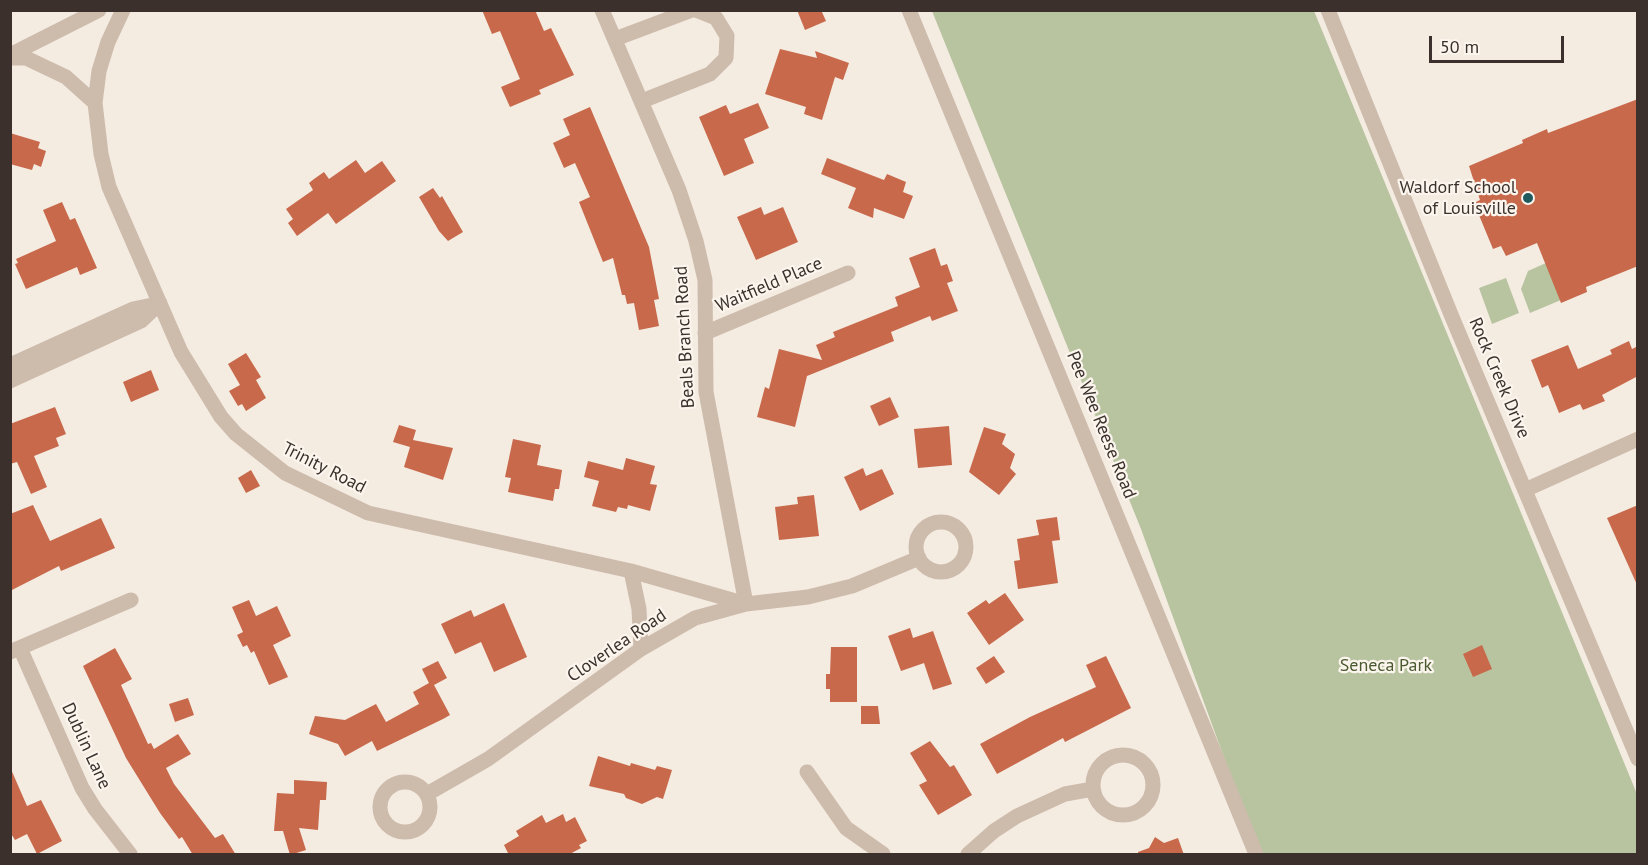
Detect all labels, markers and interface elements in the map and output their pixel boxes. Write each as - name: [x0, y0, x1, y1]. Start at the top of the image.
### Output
- scale bar: [1432, 24, 1567, 62]
- text: 50 m: [1440, 35, 1479, 58]
- place label: Waldorf School of Louisville: [1400, 177, 1516, 219]
- marker: Waldorf School of Louisville: [1521, 191, 1535, 205]
- street label: Waitfield Place: [712, 253, 826, 317]
- street label: Beals Branch Road: [670, 265, 700, 409]
- street label: Rock Creek Drive: [1464, 314, 1534, 442]
- street label: Pee Wee Reese Road: [1062, 348, 1140, 502]
- street label: Trinity Road: [279, 438, 369, 498]
- street label: Cloverlea Road: [563, 605, 671, 687]
- park label: Seneca Park: [1340, 655, 1432, 677]
- street label: Dublin Lane: [57, 699, 115, 793]

